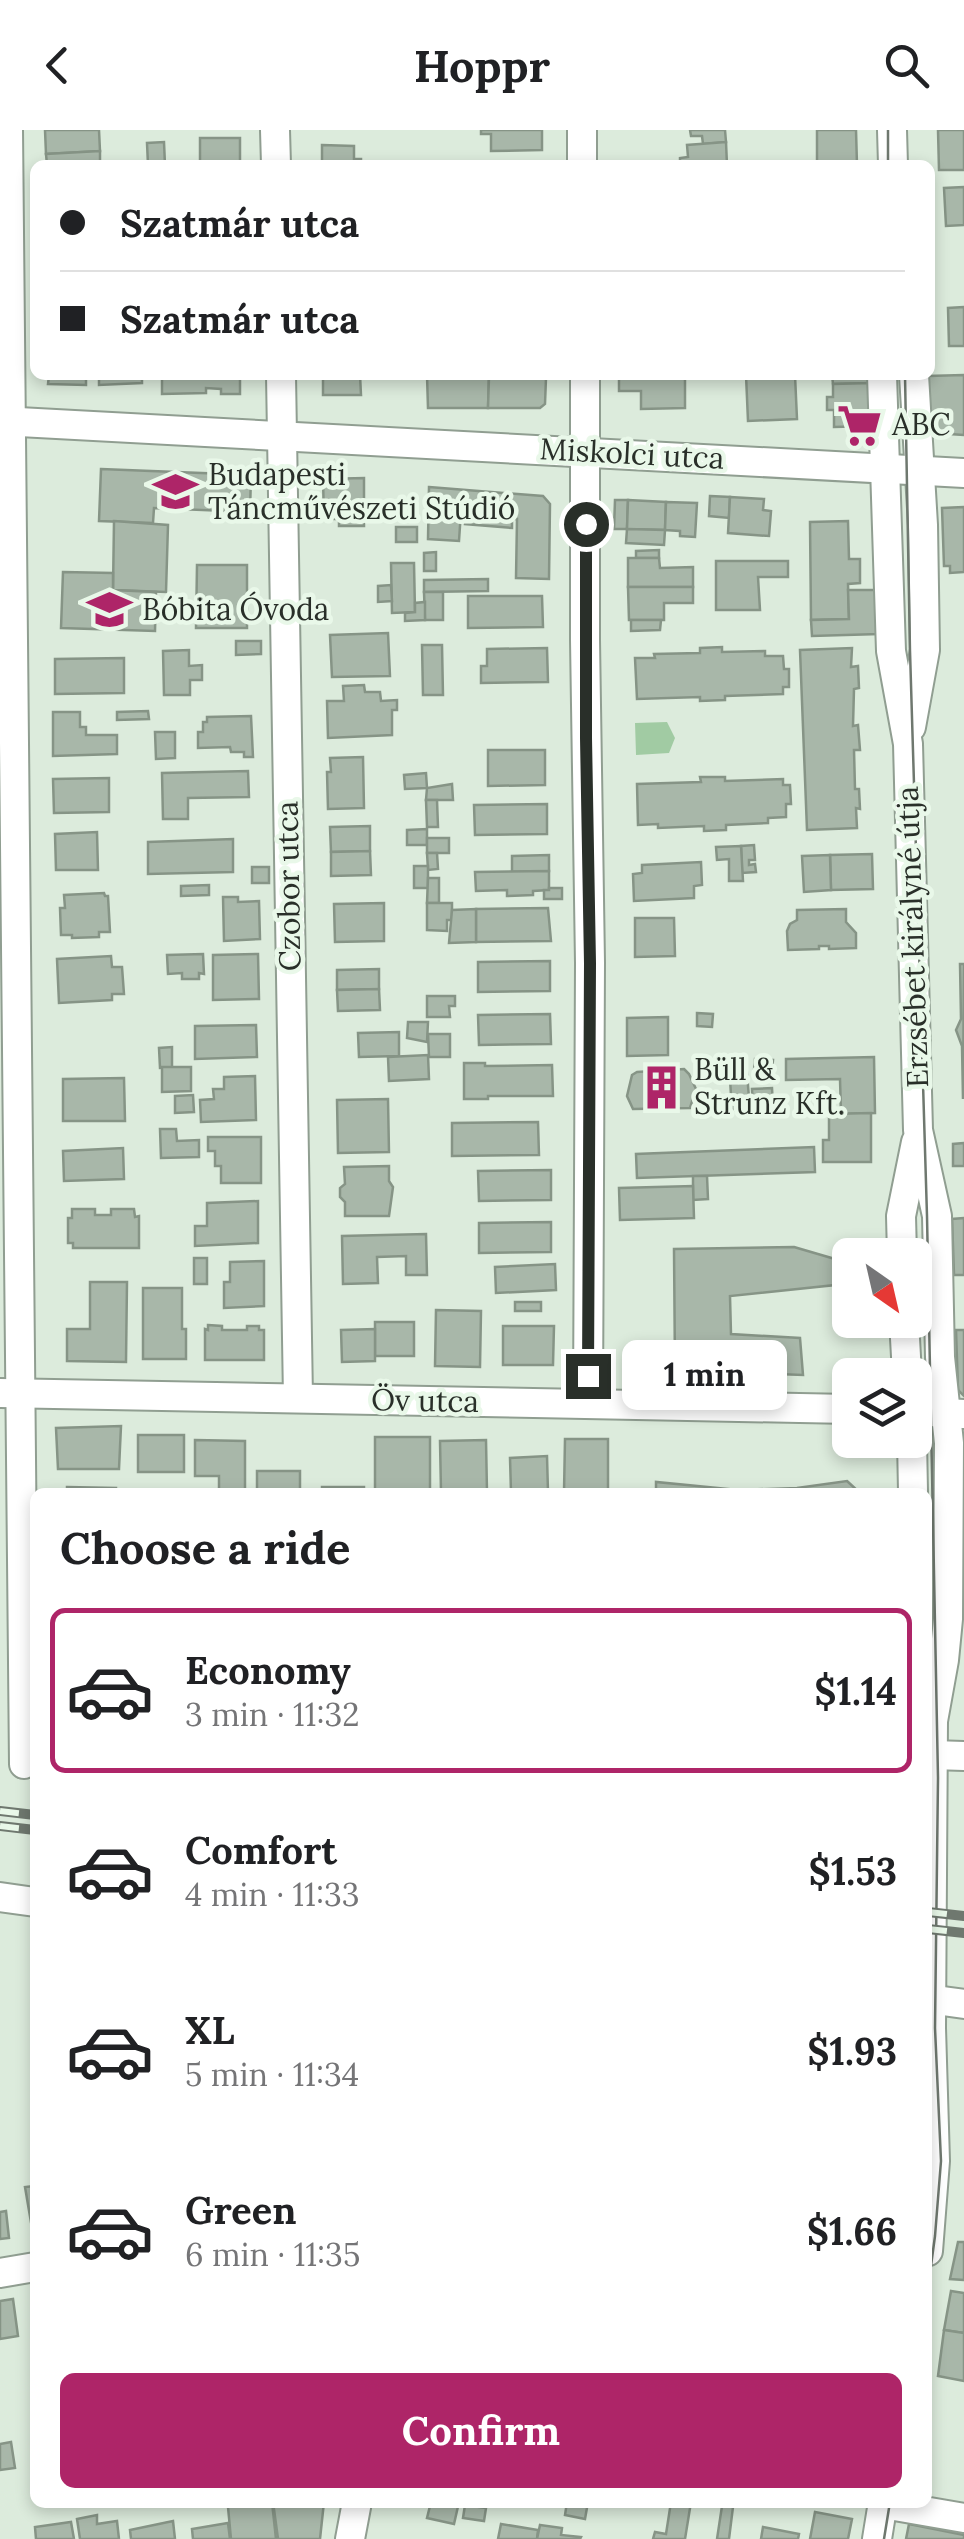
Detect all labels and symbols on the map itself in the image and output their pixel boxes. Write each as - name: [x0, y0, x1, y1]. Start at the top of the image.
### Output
- supermarket icon: ABC: [835, 401, 883, 449]
- place label: ABC: [891, 405, 950, 443]
- street label: Miskolci utca: [539, 429, 725, 477]
- place label: Budapesti Táncművészeti Stúdió: [208, 455, 515, 527]
- school or university icon: Budapesti Táncművészeti Stúdió: [151, 468, 199, 516]
- route start: [564, 502, 609, 547]
- school or university icon: Bóbita Óvoda: [85, 586, 133, 634]
- place label: Bóbita Óvoda: [142, 590, 329, 628]
- street label: Erzsébet királyné útja: [888, 785, 937, 1089]
- street label: Czobor utca: [268, 801, 308, 971]
- place label: Büll & Strunz Kft.: [694, 1050, 845, 1122]
- building icon: Büll & Strunz Kft.: [637, 1063, 685, 1111]
- north arrow: [832, 1238, 932, 1338]
- callout: 1 min: [623, 1341, 788, 1411]
- route end: [566, 1354, 611, 1399]
- street label: Öv utca: [371, 1380, 479, 1420]

